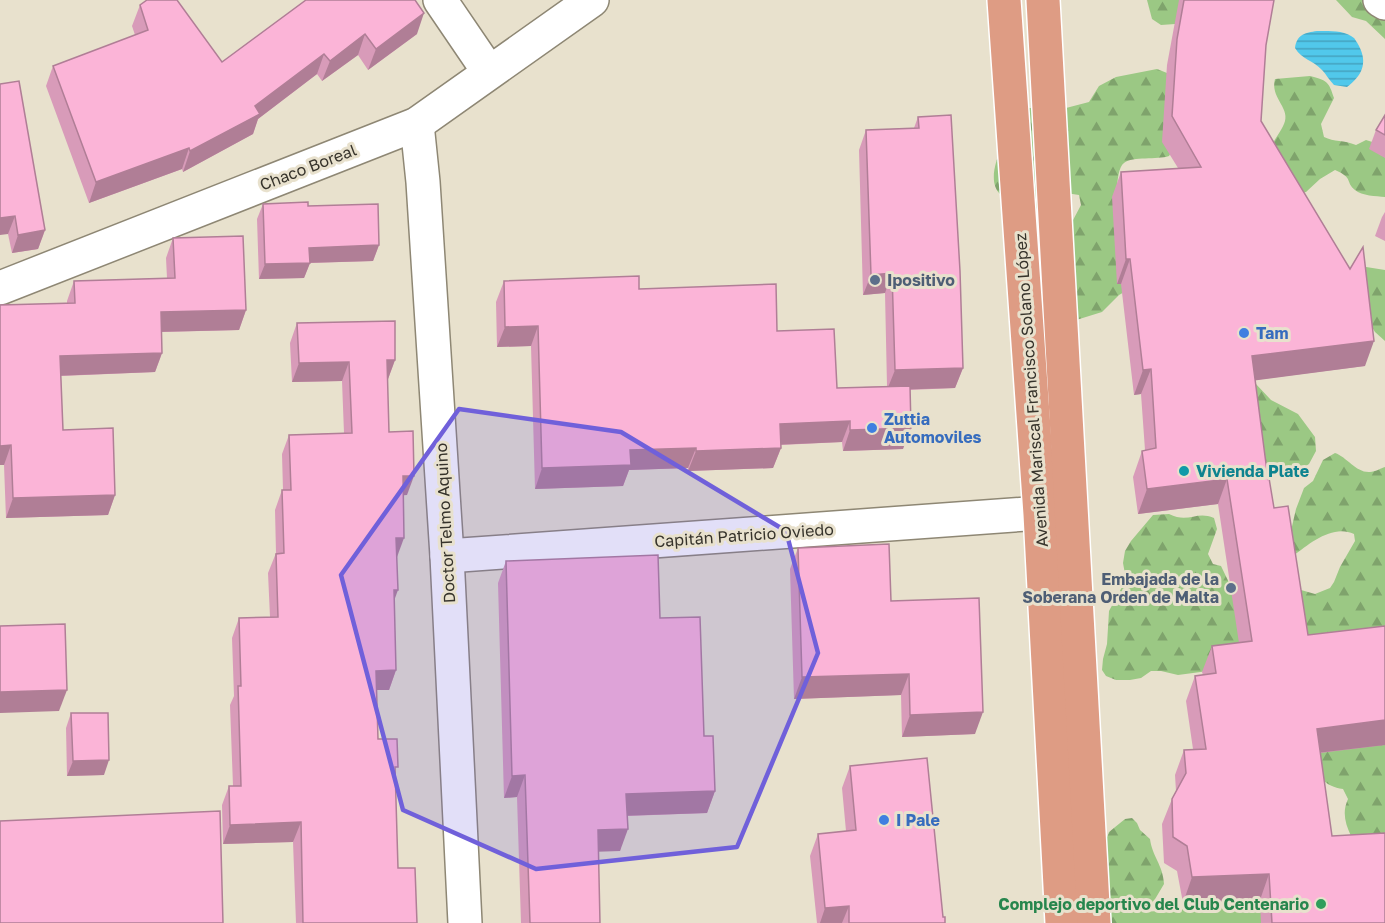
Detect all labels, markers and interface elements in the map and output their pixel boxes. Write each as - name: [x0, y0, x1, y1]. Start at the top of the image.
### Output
- street label: Chaco Boreal: [257, 139, 359, 195]
- street label: Avenida Mariscal Francisco Solano López: [1010, 232, 1052, 548]
- place label: Ipositivo: [887, 270, 955, 290]
- marker: Ipositivo: [868, 273, 882, 287]
- place label: Tam: [1256, 323, 1288, 343]
- marker: Tam: [1237, 326, 1251, 340]
- place label: Zuttia Automoviles: [884, 409, 982, 447]
- marker: Zuttia Automoviles: [865, 421, 879, 435]
- street label: Doctor Telmo Aquino: [431, 442, 459, 604]
- place label: Vivienda Plate: [1196, 461, 1309, 481]
- marker: Vivienda Plate: [1177, 464, 1191, 478]
- street label: Capitán Patricio Oviedo: [654, 519, 834, 551]
- place label: Embajada de la Soberana Orden de Malta: [1022, 569, 1219, 607]
- marker: Embajada de la Soberana Orden de Malta: [1224, 581, 1238, 595]
- place label: I Pale: [896, 810, 940, 830]
- marker: I Pale: [877, 813, 891, 827]
- place label: Complejo deportivo del Club Centenario: [998, 894, 1309, 914]
- marker: Complejo deportivo del Club Centenario: [1314, 897, 1328, 911]

